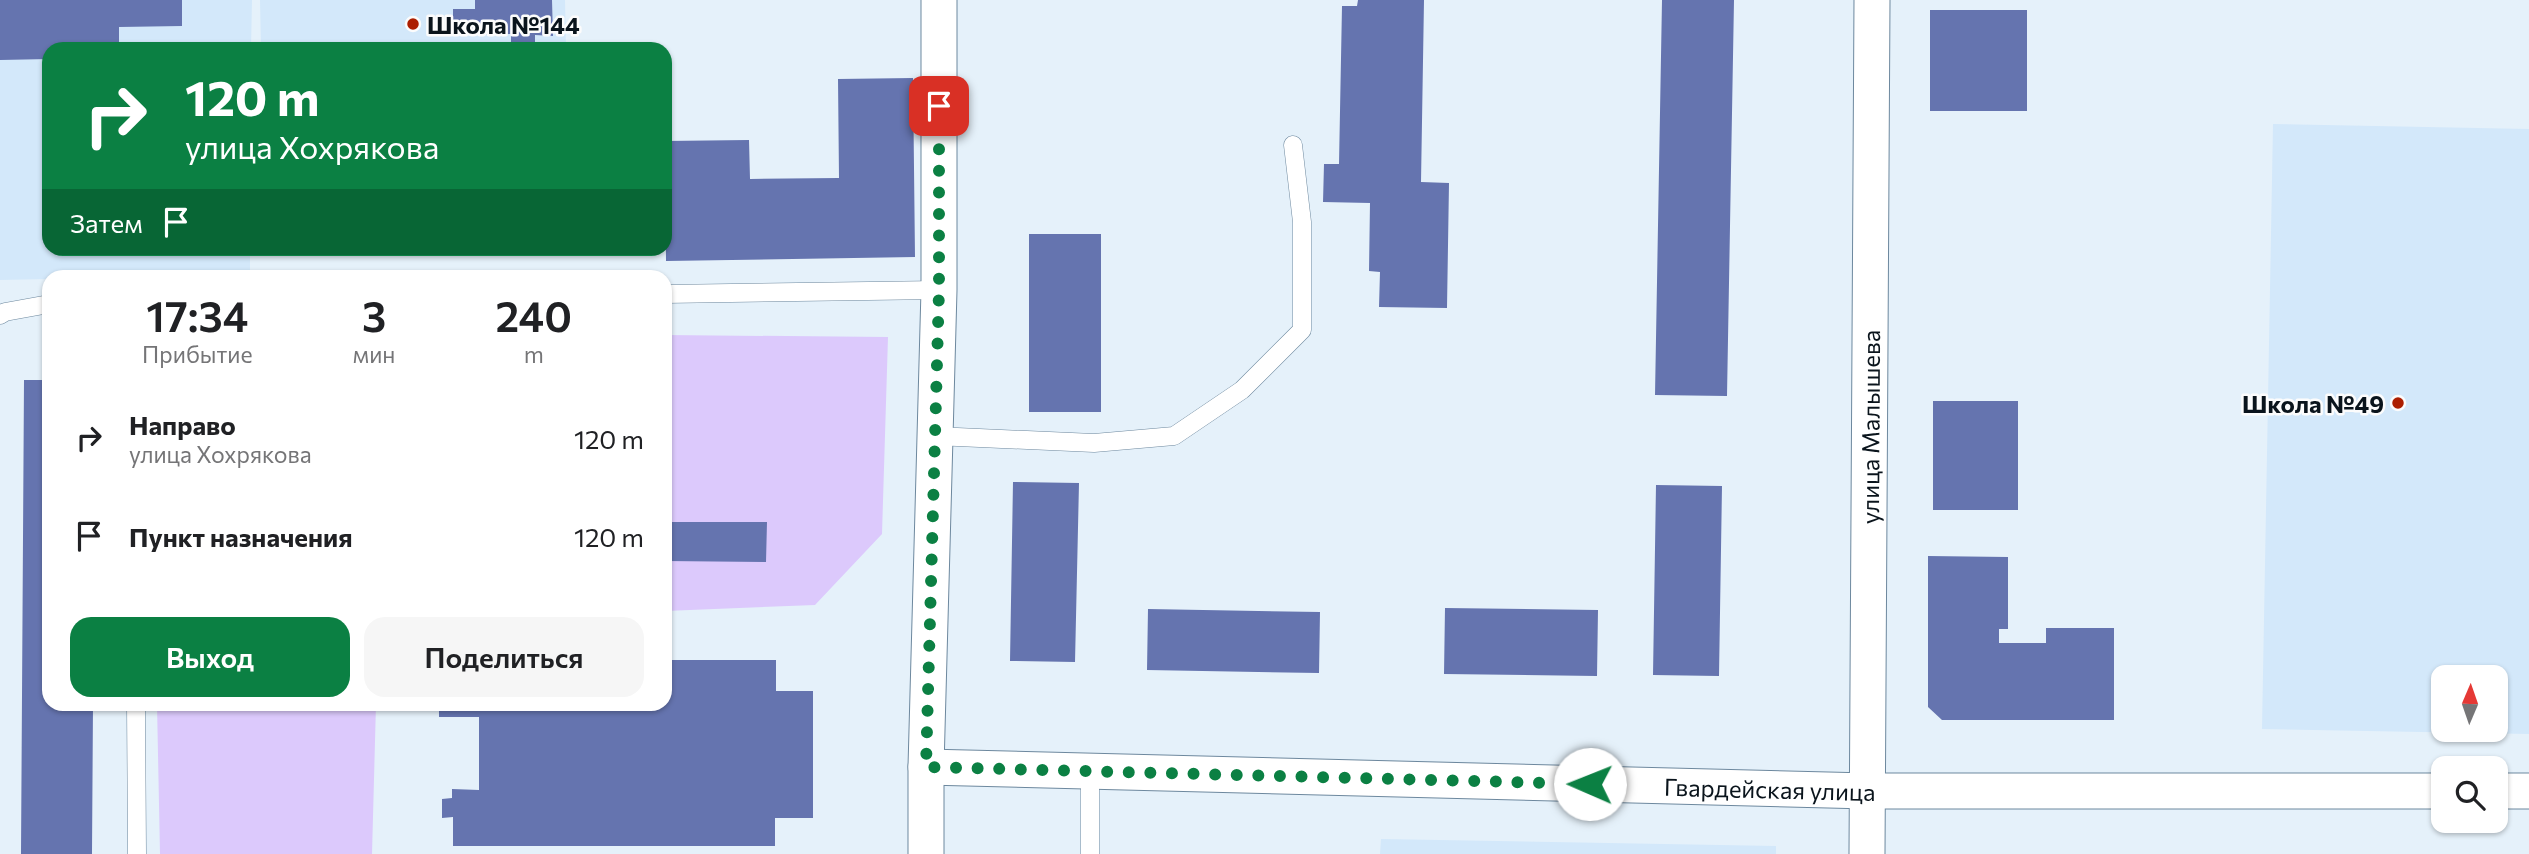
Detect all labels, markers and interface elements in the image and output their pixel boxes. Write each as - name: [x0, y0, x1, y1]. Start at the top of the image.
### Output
- place label: Школа №144: [427, 10, 580, 39]
- marker: Школа №144: [405, 16, 421, 32]
- text: 120 m: [185, 66, 319, 126]
- icon: right: [70, 70, 161, 161]
- pin: [909, 76, 969, 136]
- icon: arrive: [920, 87, 958, 125]
- text: улица Хохрякова: [185, 126, 439, 166]
- icon: arrive: [157, 203, 195, 241]
- text: Затем: [70, 207, 143, 238]
- text: 17:34: [146, 289, 248, 341]
- text: 3: [362, 289, 386, 341]
- text: 240: [496, 289, 572, 341]
- street label: улица Малышева: [1854, 330, 1885, 524]
- text: Прибытие: [142, 340, 253, 368]
- text: мин: [353, 340, 395, 368]
- text: m: [524, 340, 544, 368]
- place label: Школа №49: [2242, 389, 2384, 418]
- marker: Школа №49: [2390, 395, 2406, 411]
- text: Направо: [129, 409, 236, 440]
- icon: right: [70, 419, 108, 457]
- text: 120 m: [574, 423, 644, 454]
- text: улица Хохрякова: [129, 440, 312, 468]
- icon: arrive: [70, 517, 108, 555]
- text: Пункт назначения: [129, 521, 353, 552]
- text: 120 m: [574, 521, 644, 552]
- button: Выход: [70, 617, 350, 697]
- button: Поделиться: [364, 617, 644, 697]
- north arrow: [2431, 665, 2508, 742]
- map controls: [2431, 665, 2508, 833]
- position arrow: [1553, 747, 1627, 821]
- button: search: [2431, 756, 2508, 833]
- street label: Гвардейская улица: [1664, 771, 1875, 806]

